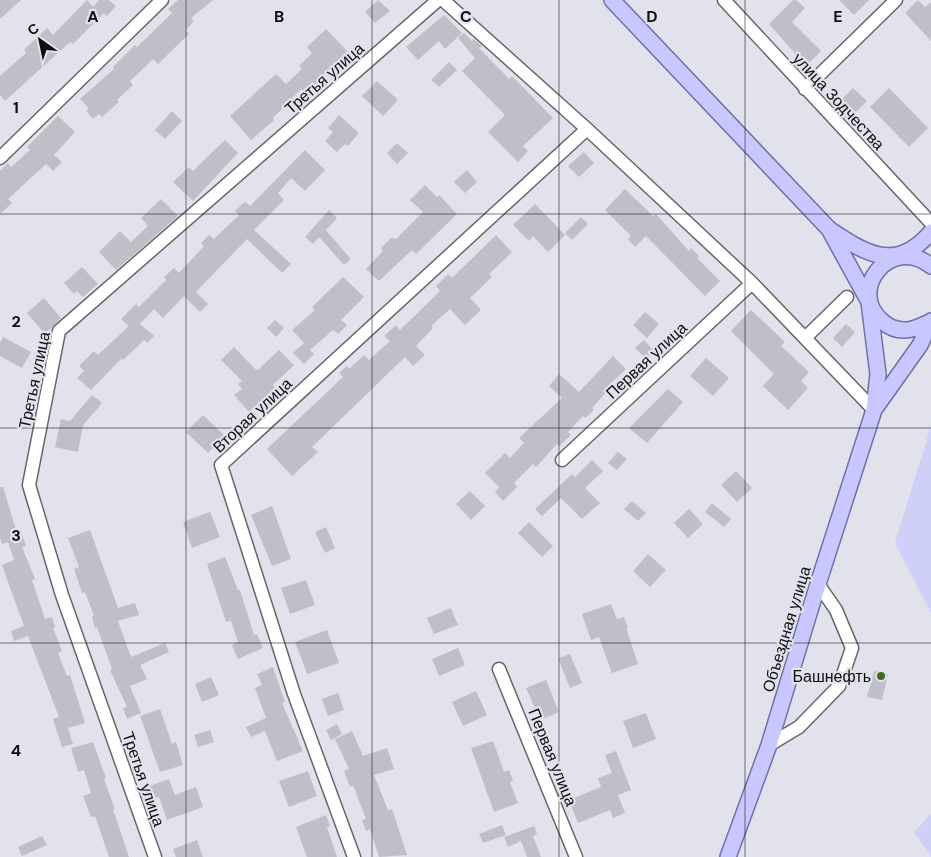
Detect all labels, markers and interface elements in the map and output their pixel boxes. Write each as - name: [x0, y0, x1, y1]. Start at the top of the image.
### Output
- text: A: [87, 6, 99, 27]
- text: B: [274, 6, 284, 27]
- text: C: [460, 6, 472, 27]
- text: D: [646, 6, 658, 27]
- text: E: [833, 6, 843, 27]
- north arrow: [15, 15, 65, 65]
- text: С: [24, 19, 42, 39]
- street label: Третья улица: [280, 38, 369, 119]
- street label: улица Зодчества: [788, 48, 889, 154]
- text: 1: [13, 97, 19, 118]
- text: 2: [11, 311, 21, 332]
- street label: Первая улица: [601, 317, 691, 403]
- street label: Третья улица: [14, 330, 55, 431]
- street label: Вторая улица: [208, 373, 296, 457]
- text: 3: [11, 525, 21, 546]
- street label: Объездная улица: [757, 564, 816, 695]
- place label: Башнефть: [793, 666, 871, 687]
- marker: Башнефть: [875, 670, 887, 682]
- street label: Первая улица: [523, 705, 582, 809]
- street label: Третья улица: [118, 729, 170, 829]
- text: 4: [11, 740, 21, 761]

